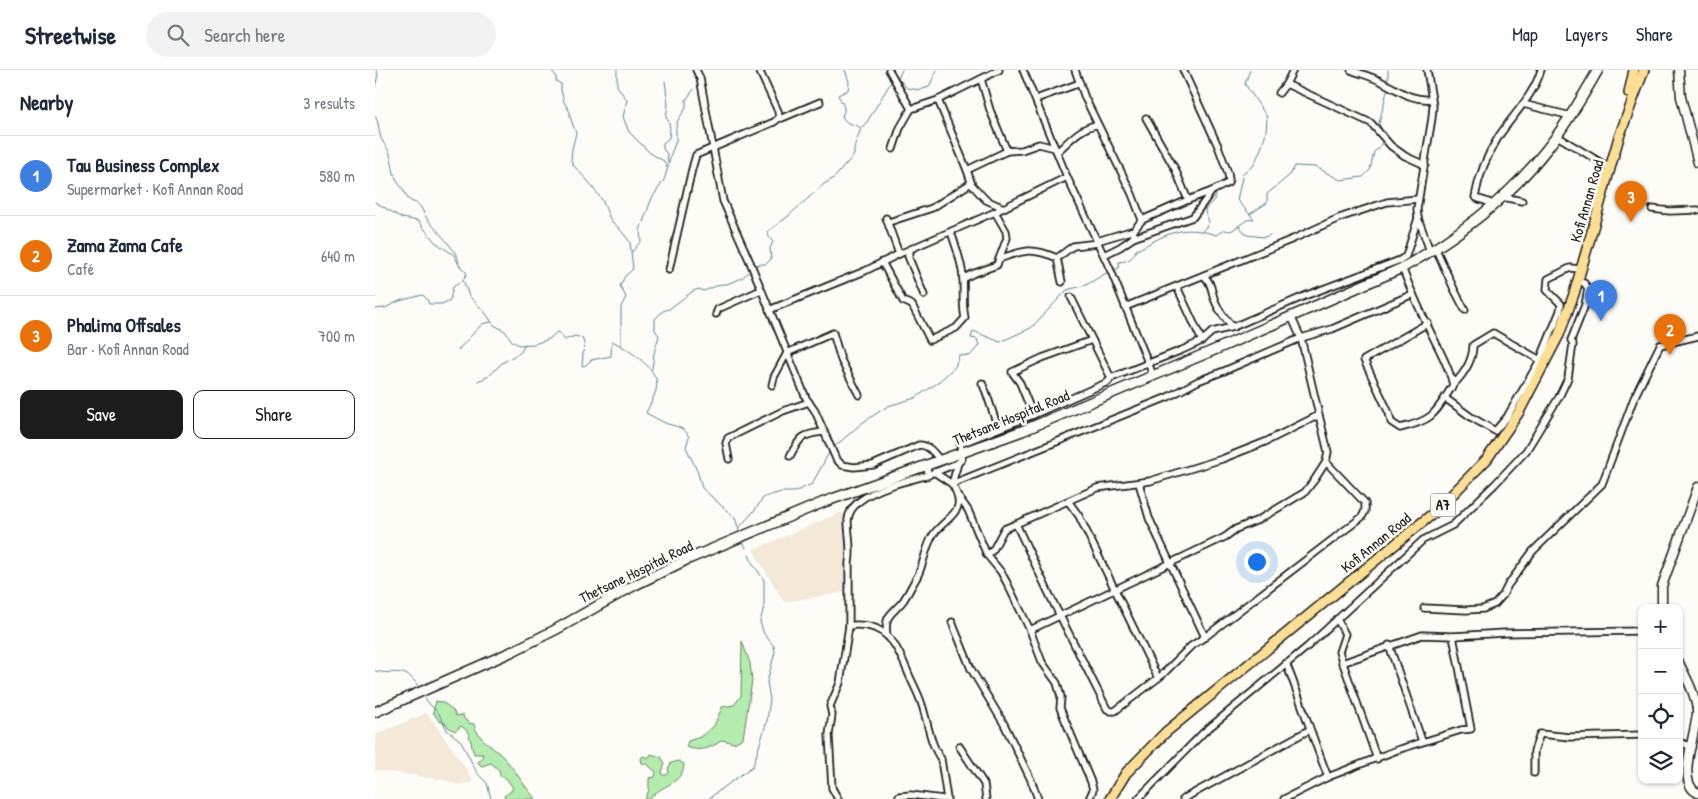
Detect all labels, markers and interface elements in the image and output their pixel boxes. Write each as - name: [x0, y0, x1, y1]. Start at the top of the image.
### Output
- search box: [146, 12, 496, 57]
- text: Streetwise: [25, 19, 116, 51]
- icon: search: [164, 21, 192, 49]
- text: Search here: [204, 22, 285, 48]
- text: Map: [1512, 22, 1538, 47]
- text: Layers: [1566, 22, 1608, 47]
- text: Share: [1636, 22, 1673, 47]
- text: Nearby: [20, 88, 73, 117]
- text: 3 results: [303, 92, 355, 114]
- text: Tau Business Complex: [67, 152, 220, 178]
- street label: Kofi Annan Road: [1565, 157, 1608, 245]
- text: 1: [33, 165, 39, 187]
- text: 580 m: [320, 165, 355, 187]
- text: Supermarket · Kofi Annan Road: [67, 178, 243, 200]
- pin: 3: [1615, 181, 1647, 222]
- text: Zama Zama Cafe: [67, 232, 183, 258]
- text: 2: [32, 245, 40, 267]
- text: 640 m: [321, 245, 355, 267]
- text: Café: [67, 258, 94, 280]
- pin: 1: [1585, 280, 1617, 321]
- text: Phalima Offsales: [67, 312, 181, 338]
- pin: 2: [1654, 314, 1686, 355]
- text: 3: [32, 325, 40, 347]
- text: 700 m: [318, 325, 355, 347]
- text: Bar · Kofi Annan Road: [67, 338, 189, 360]
- street label: Thetsane Hospital Road: [949, 385, 1072, 450]
- button: Save: [20, 390, 183, 439]
- button: Share: [193, 390, 355, 439]
- road number: A7: [1431, 494, 1455, 516]
- street label: Kofi Annan Road: [1336, 508, 1415, 577]
- street label: Thetsane Hospital Road: [575, 535, 696, 608]
- your location: [1244, 549, 1270, 575]
- map controls: [1638, 604, 1683, 784]
- button: +: [1638, 604, 1683, 649]
- button: −: [1638, 649, 1683, 694]
- button: locate: [1638, 694, 1683, 739]
- button: layers: [1638, 739, 1683, 784]

